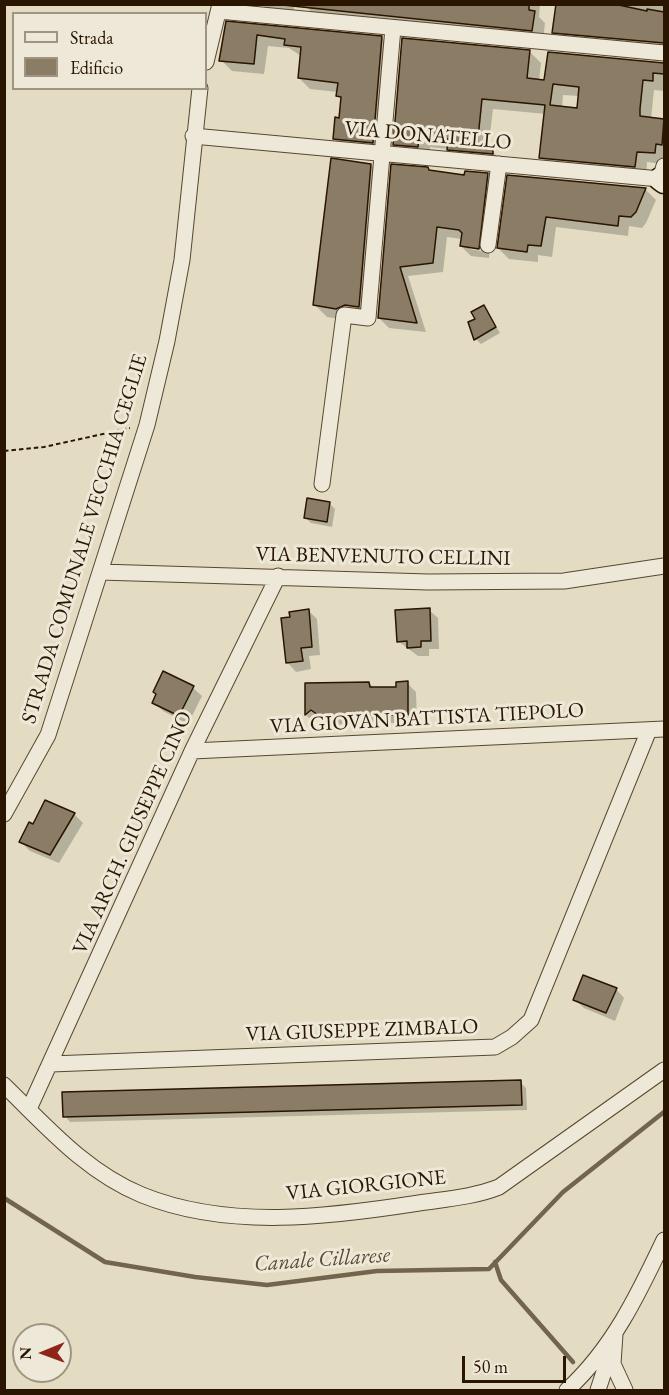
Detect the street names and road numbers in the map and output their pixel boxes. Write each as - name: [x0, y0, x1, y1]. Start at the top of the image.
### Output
- street label: VIA DONATELLO: [343, 116, 513, 156]
- street label: STRADA COMUNALE VECCHIA CEGLIE: [17, 351, 153, 727]
- street label: VIA BENVENUTO CELLINI: [255, 542, 511, 572]
- street label: VIA GIOVAN BATTISTA TIEPOLO: [269, 698, 585, 740]
- street label: VIA ARCH. GIUSEPPE CINO: [68, 707, 198, 959]
- street label: VIA GIUSEPPE ZIMBALO: [245, 1014, 479, 1048]
- street label: VIA GIORGIONE: [285, 1165, 447, 1207]

